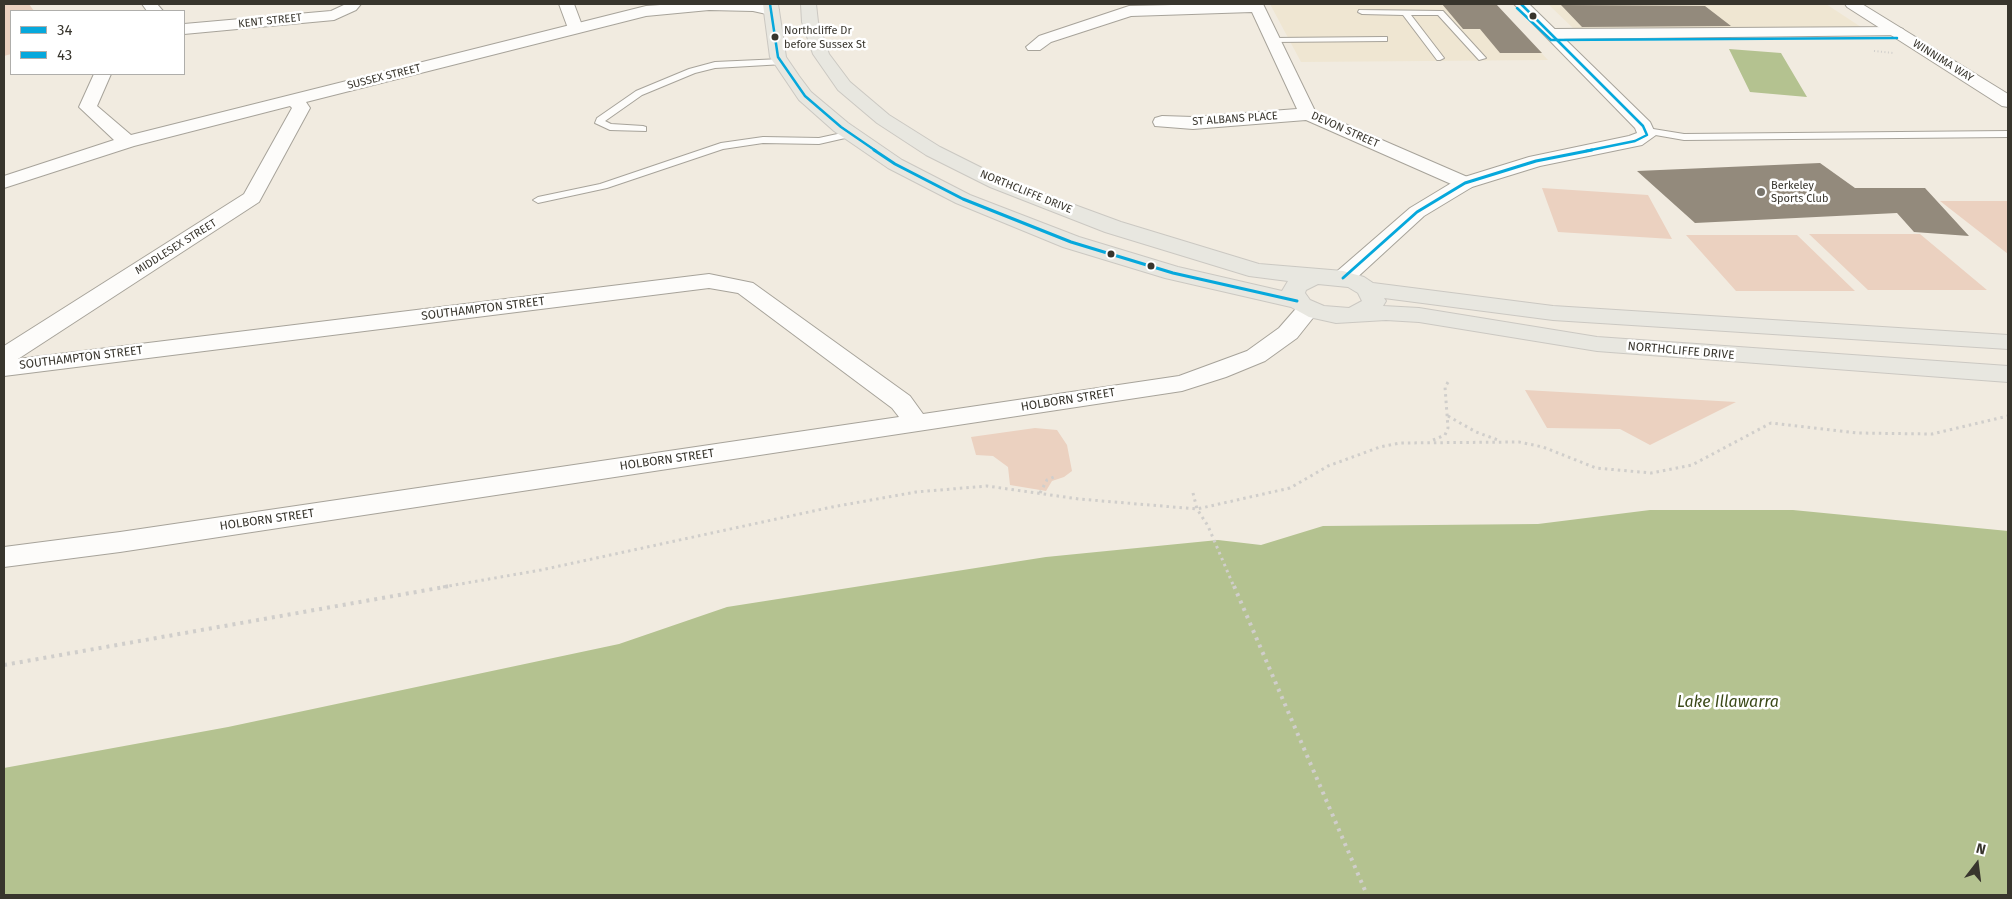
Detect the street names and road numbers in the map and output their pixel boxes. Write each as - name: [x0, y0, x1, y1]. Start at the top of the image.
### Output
- street label: KENT STREET: [237, 11, 303, 31]
- street label: WINNIMA WAY: [1910, 37, 1976, 85]
- street label: SUSSEX STREET: [346, 61, 422, 93]
- street label: ST ALBANS PLACE: [1192, 109, 1278, 129]
- street label: DEVON STREET: [1309, 109, 1381, 151]
- street label: NORTHCLIFFE DRIVE: [978, 167, 1074, 217]
- street label: MIDDLESEX STREET: [133, 217, 219, 277]
- street label: SOUTHAMPTON STREET: [420, 294, 546, 324]
- street label: NORTHCLIFFE DRIVE: [1627, 339, 1735, 363]
- street label: SOUTHAMPTON STREET: [18, 343, 144, 373]
- street label: HOLBORN STREET: [1020, 385, 1116, 415]
- street label: HOLBORN STREET: [619, 446, 715, 474]
- street label: HOLBORN STREET: [219, 506, 315, 534]

